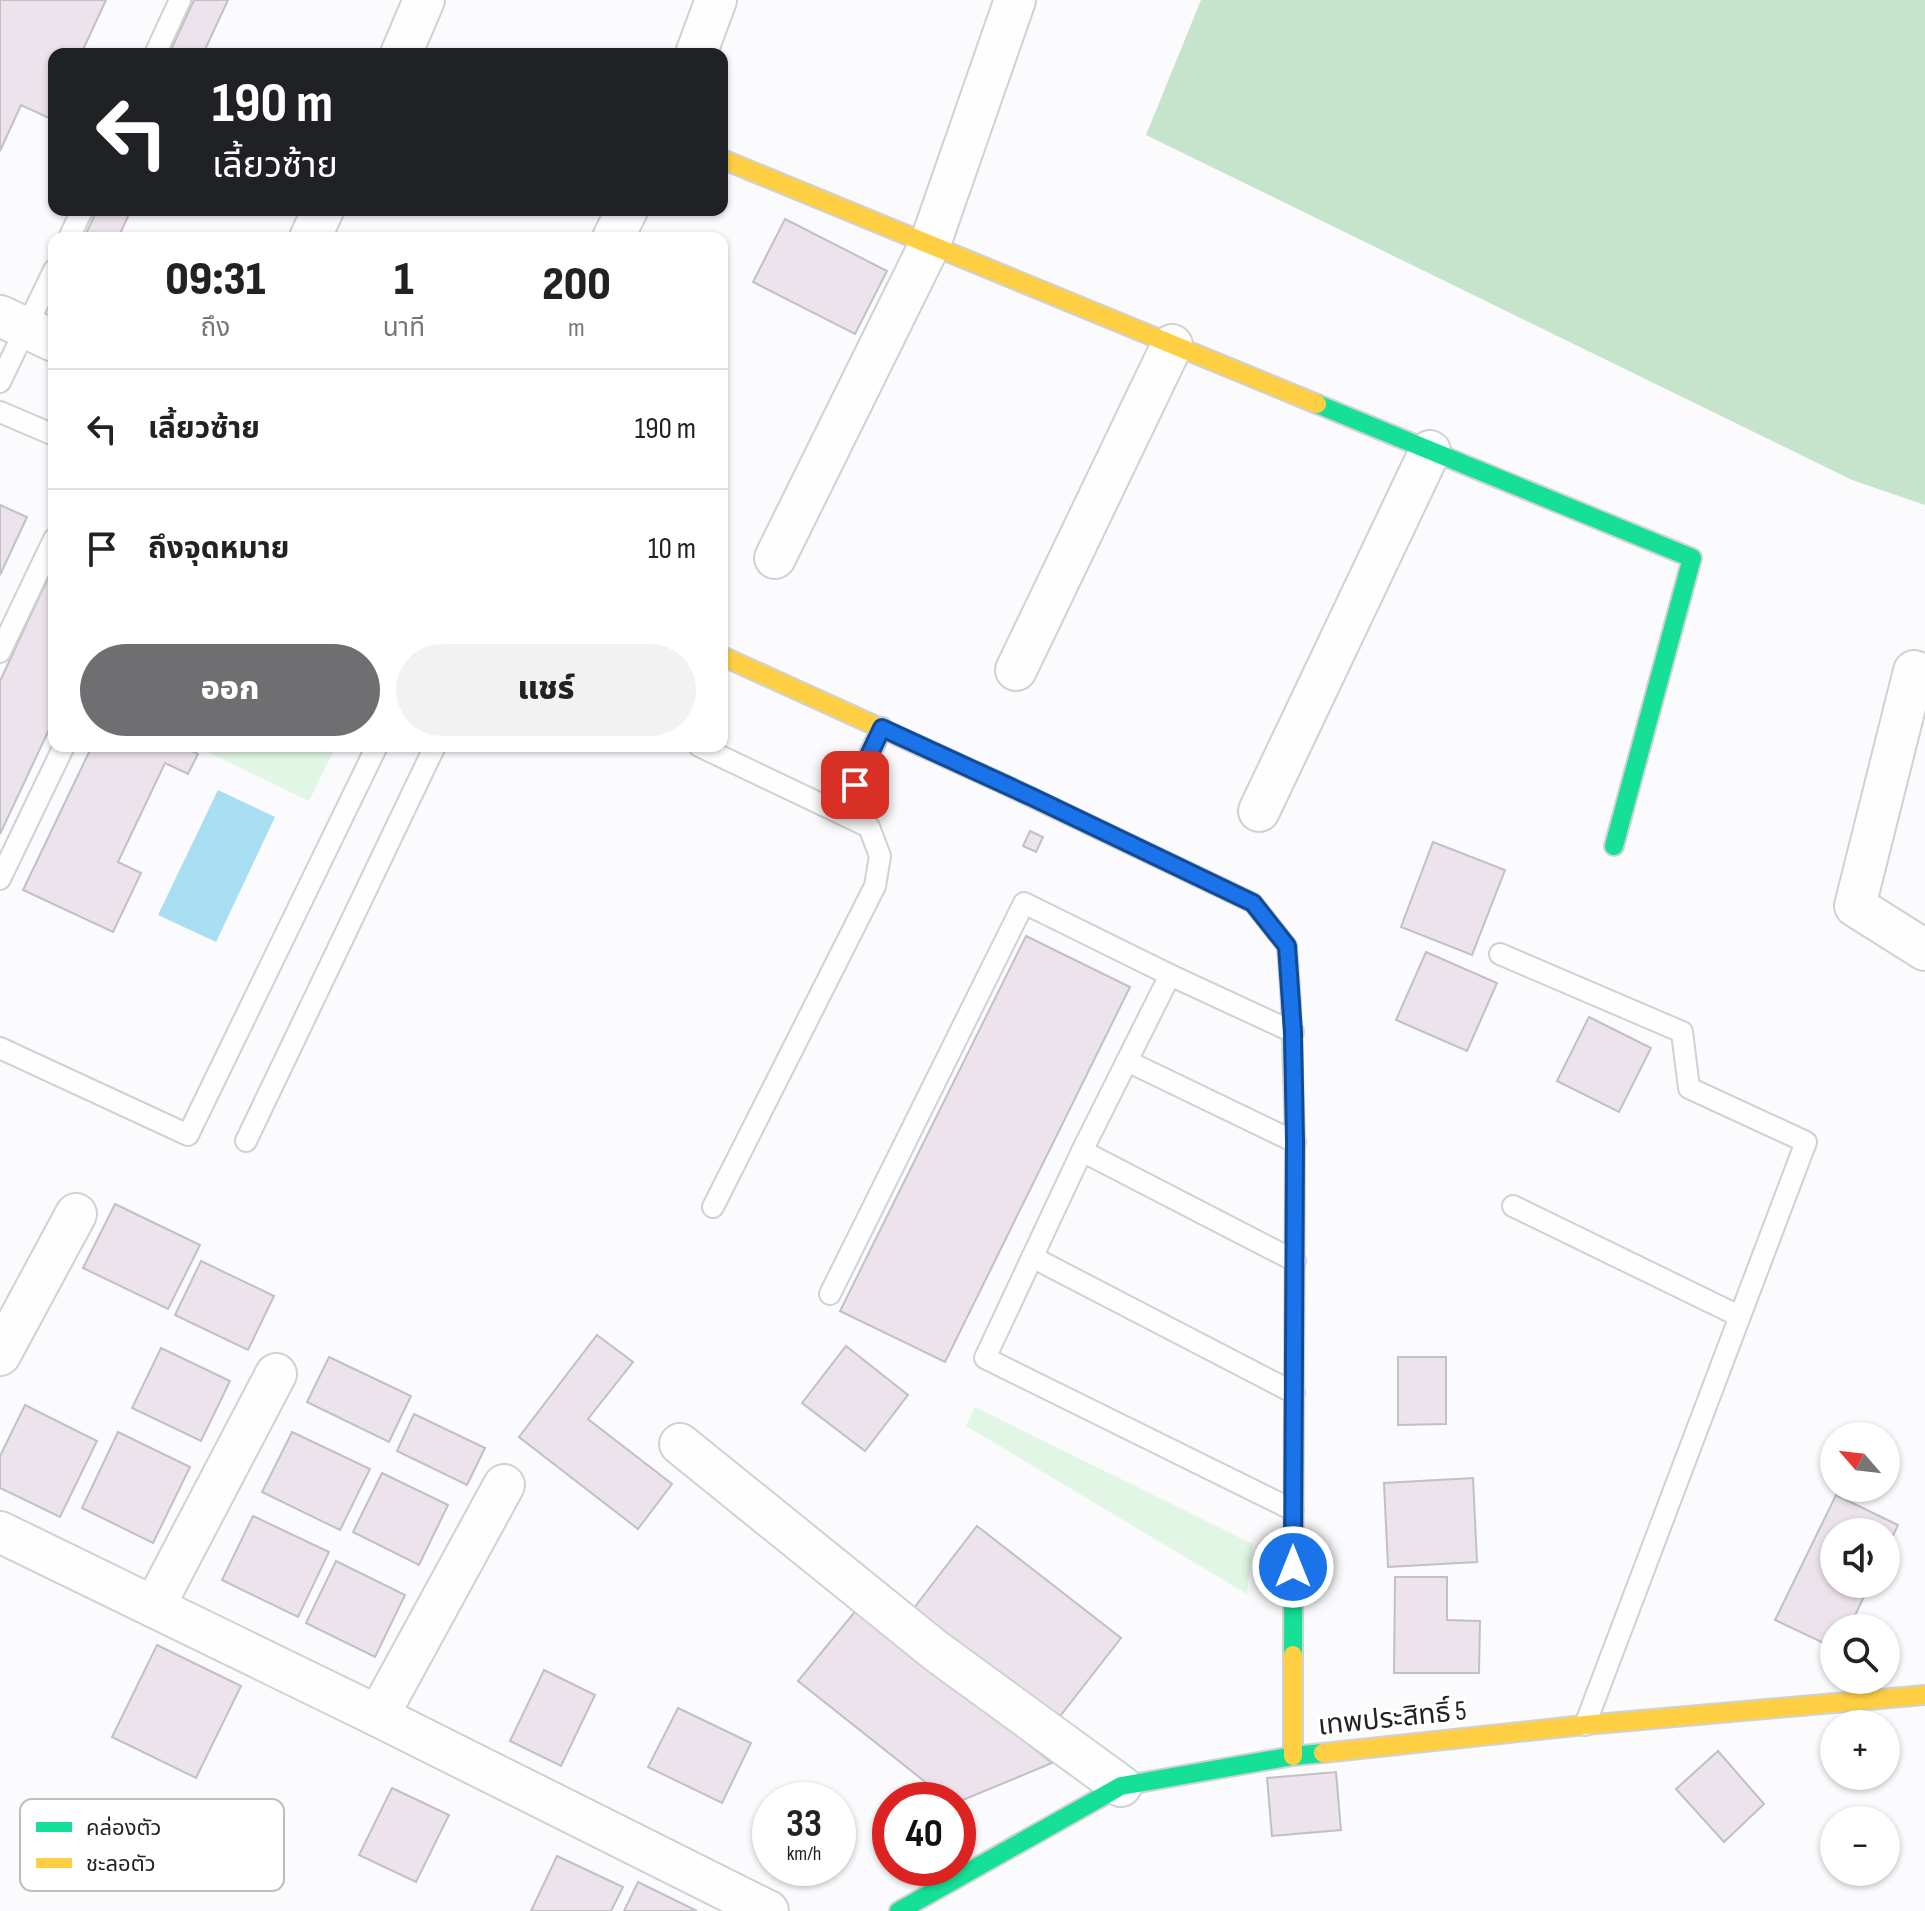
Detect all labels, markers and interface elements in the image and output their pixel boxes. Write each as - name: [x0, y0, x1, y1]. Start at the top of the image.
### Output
- text: 190 m: [212, 71, 333, 138]
- icon: left: [80, 80, 184, 184]
- text: เลี้ยวซ้าย: [212, 145, 338, 188]
- text: 09:31: [165, 251, 265, 308]
- text: 1: [394, 251, 414, 308]
- text: 200: [542, 256, 611, 313]
- text: ถึง: [201, 313, 230, 344]
- text: นาที: [383, 313, 425, 344]
- text: m: [568, 313, 585, 344]
- icon: left: [80, 407, 124, 451]
- text: เลี้ยวซ้าย: [148, 411, 260, 447]
- text: 190 m: [635, 411, 696, 447]
- icon: arrive: [80, 527, 124, 571]
- text: ถึงจุดหมาย: [148, 531, 289, 567]
- text: 10 m: [648, 531, 696, 567]
- button: ออก: [80, 644, 380, 736]
- button: แชร์: [396, 644, 696, 736]
- pin: [821, 751, 889, 819]
- icon: arrive: [833, 763, 877, 807]
- north arrow: [1820, 1422, 1900, 1502]
- map controls: [1820, 1422, 1900, 1886]
- button: sound: [1820, 1518, 1900, 1598]
- position arrow: [1251, 1525, 1335, 1609]
- button: search: [1820, 1614, 1900, 1694]
- street label: เทพประสิทธิ์ 5: [1316, 1694, 1468, 1743]
- button: +: [1820, 1710, 1900, 1790]
- speed limit sign: 40: [872, 1782, 976, 1886]
- legend: [20, 1799, 284, 1891]
- text: 33: [786, 1800, 822, 1848]
- button: −: [1820, 1806, 1900, 1886]
- text: คล่องตัว: [86, 1815, 161, 1842]
- text: km/h: [787, 1842, 821, 1866]
- text: ชะลอตัว: [86, 1851, 156, 1878]

